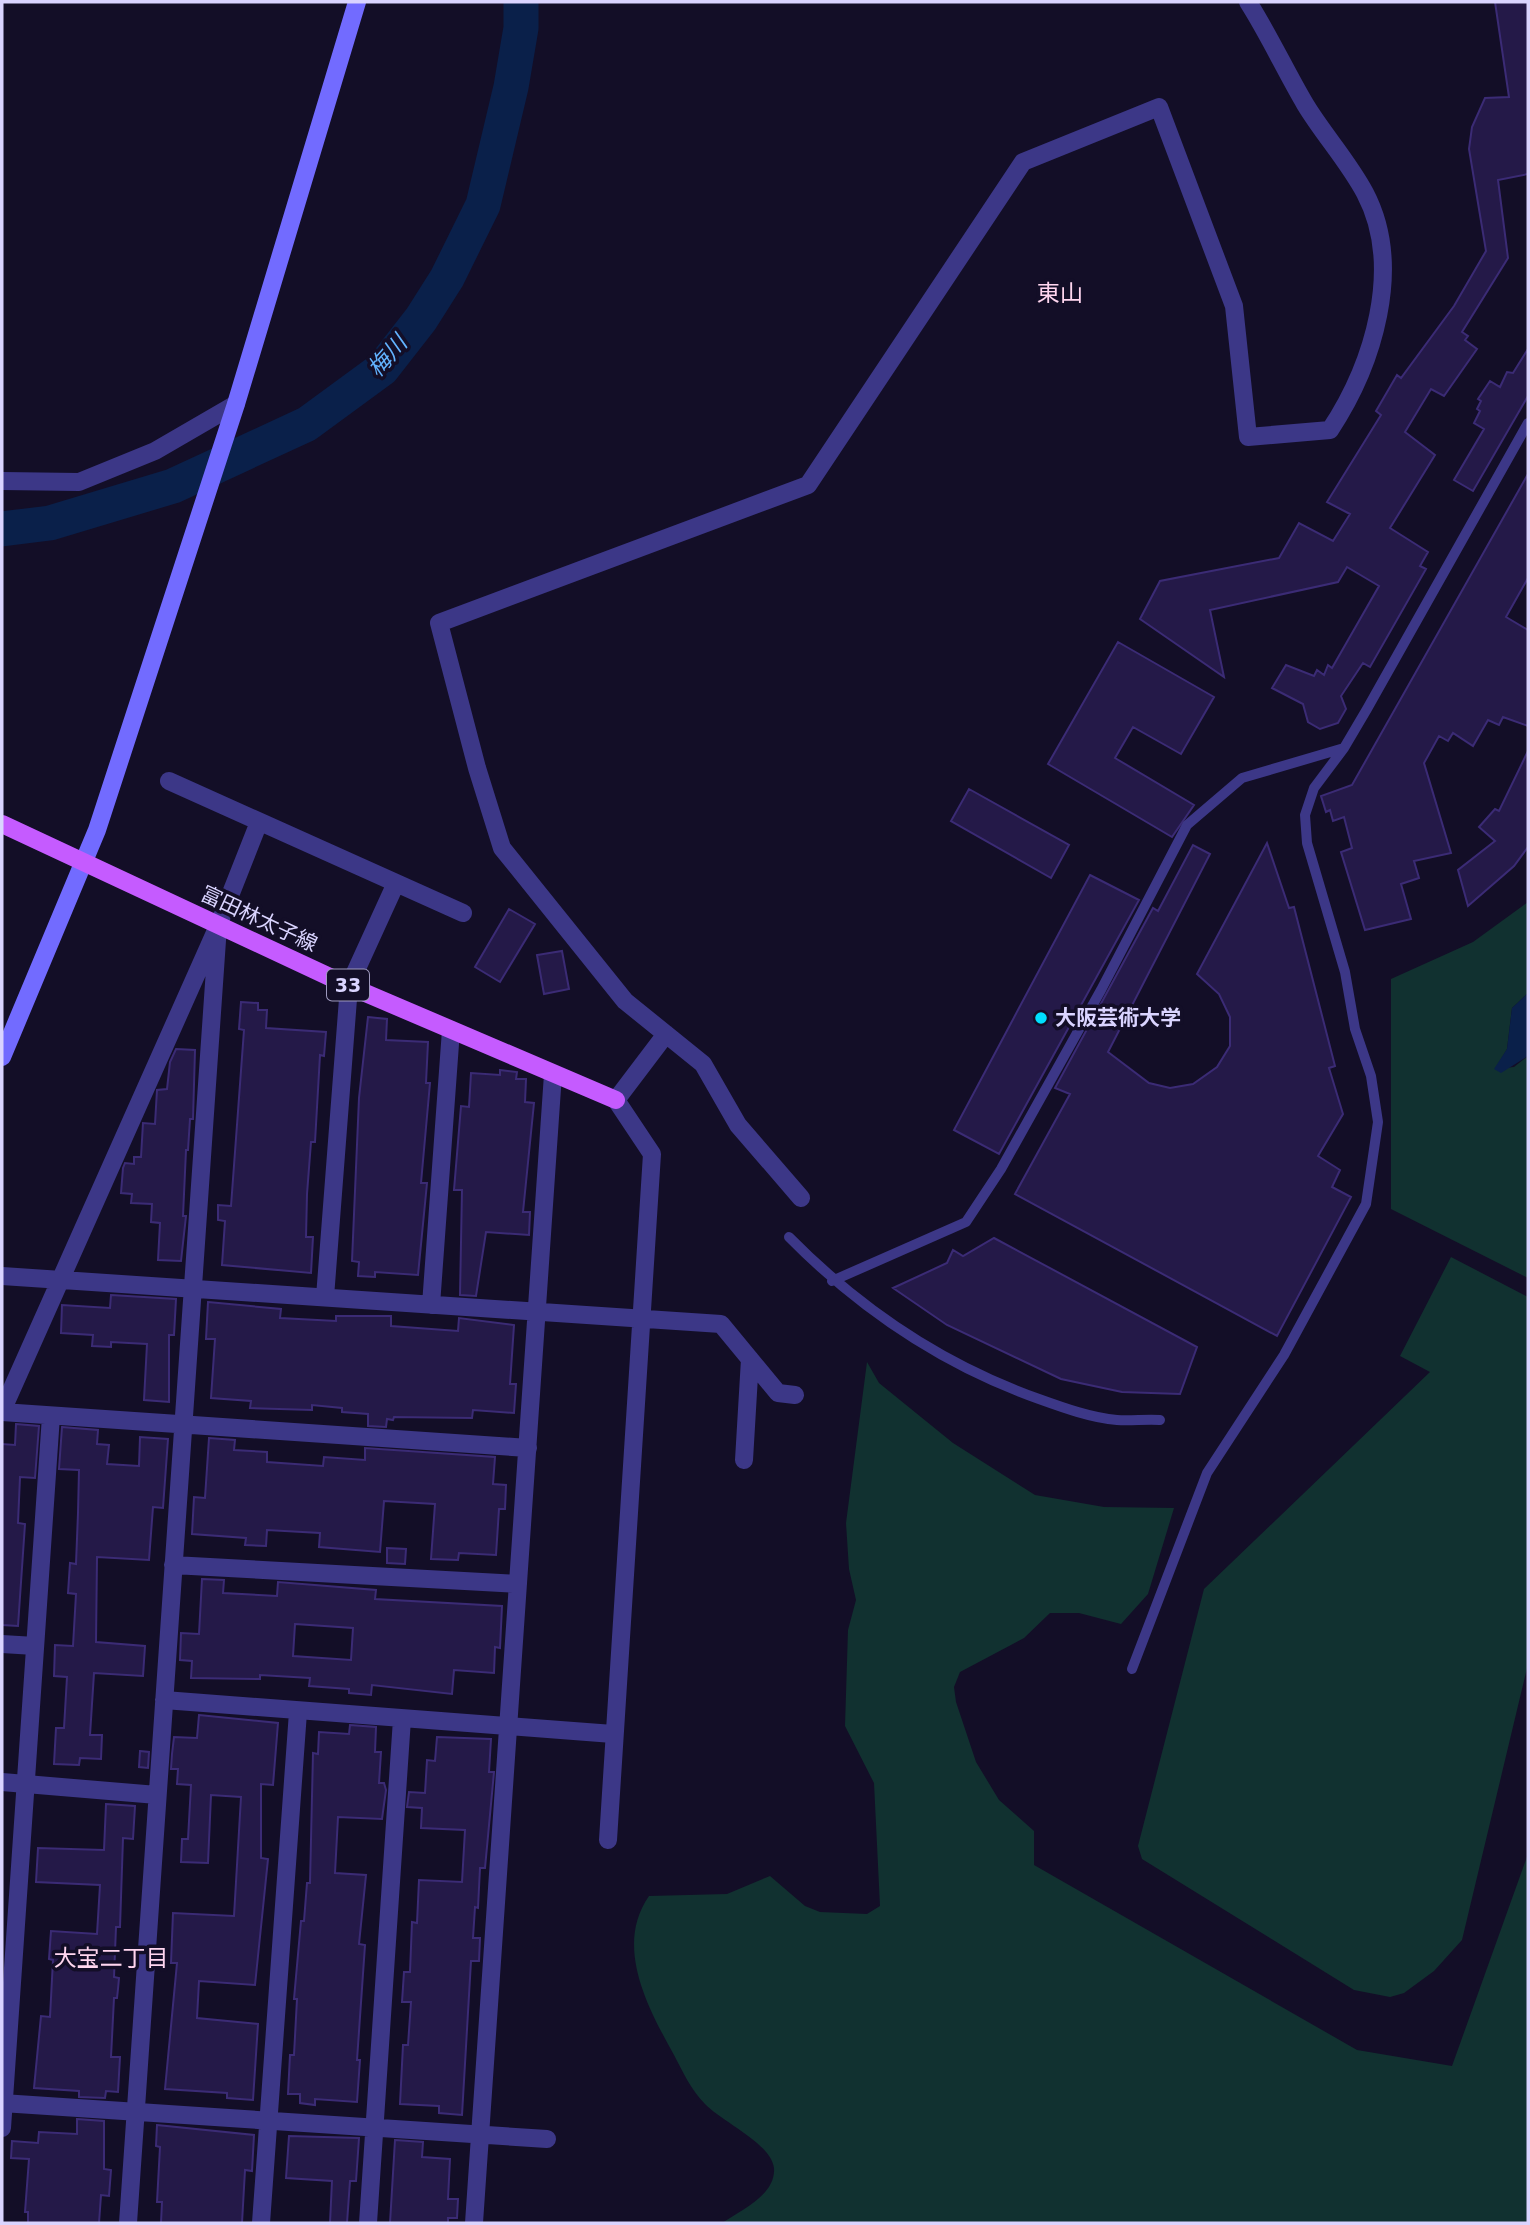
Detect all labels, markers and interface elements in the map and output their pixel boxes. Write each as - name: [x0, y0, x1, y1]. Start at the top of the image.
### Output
- district label: 東山: [1037, 280, 1083, 306]
- water label: 梅川: [362, 328, 414, 382]
- street label: 富田林太子線: [197, 881, 321, 957]
- road number: 33: [327, 970, 369, 1001]
- place label: 大阪芸術大学: [1055, 1006, 1181, 1030]
- marker: 大阪芸術大学: [1033, 1010, 1049, 1026]
- district label: 大宝二丁目: [54, 1945, 169, 1971]

